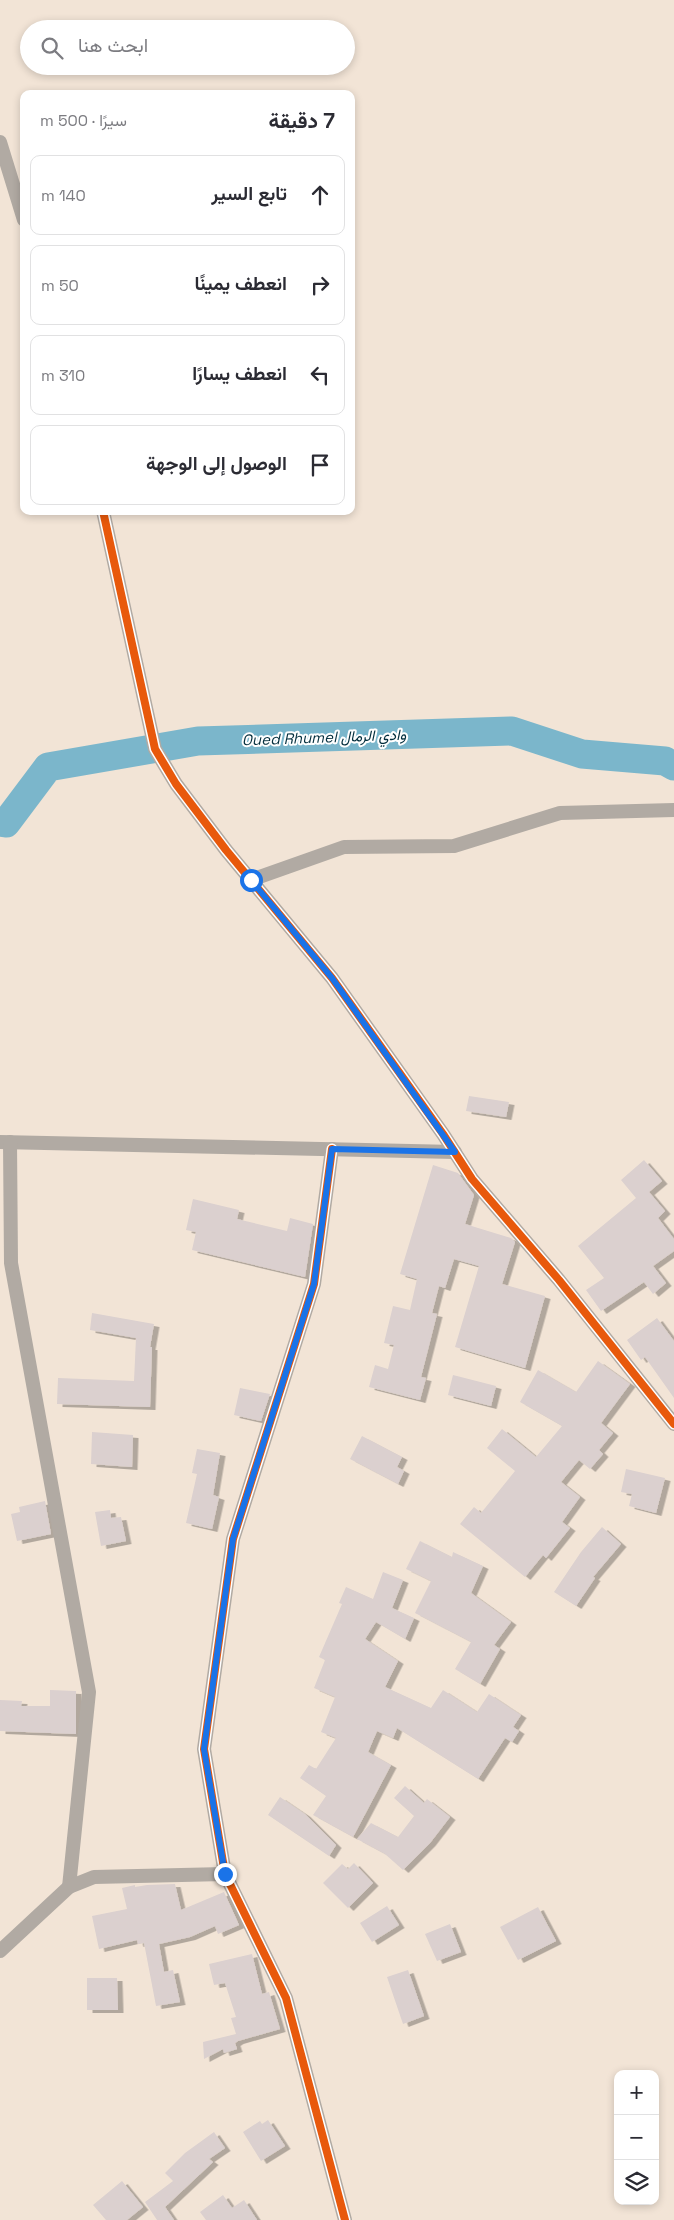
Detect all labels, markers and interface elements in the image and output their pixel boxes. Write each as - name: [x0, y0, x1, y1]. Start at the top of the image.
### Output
- search box: [20, 20, 355, 75]
- text: ابحث هنا: [78, 33, 148, 58]
- icon: search: [38, 34, 66, 62]
- text: 7 دقيقة: [269, 107, 335, 134]
- text: سيرًا · 500 m: [40, 110, 127, 131]
- text: تابع السير: [211, 181, 287, 206]
- icon: ahead: [306, 181, 334, 209]
- text: 140 m: [41, 185, 86, 206]
- text: انعطف يمينًا: [195, 271, 287, 296]
- icon: right: [306, 271, 334, 299]
- text: 50 m: [41, 275, 79, 296]
- text: انعطف يسارًا: [192, 361, 287, 386]
- icon: left: [306, 361, 334, 389]
- text: 310 m: [41, 365, 85, 386]
- text: الوصول إلى الوجهة: [146, 451, 287, 476]
- icon: arrive: [306, 451, 334, 479]
- water label: Oued Rhumel وادي الرمال: [242, 725, 407, 752]
- route start: [240, 869, 263, 892]
- route end: [214, 1863, 237, 1886]
- map controls: [614, 2070, 659, 2205]
- button: +: [614, 2070, 659, 2115]
- button: −: [614, 2115, 659, 2160]
- button: layers: [614, 2160, 659, 2205]

